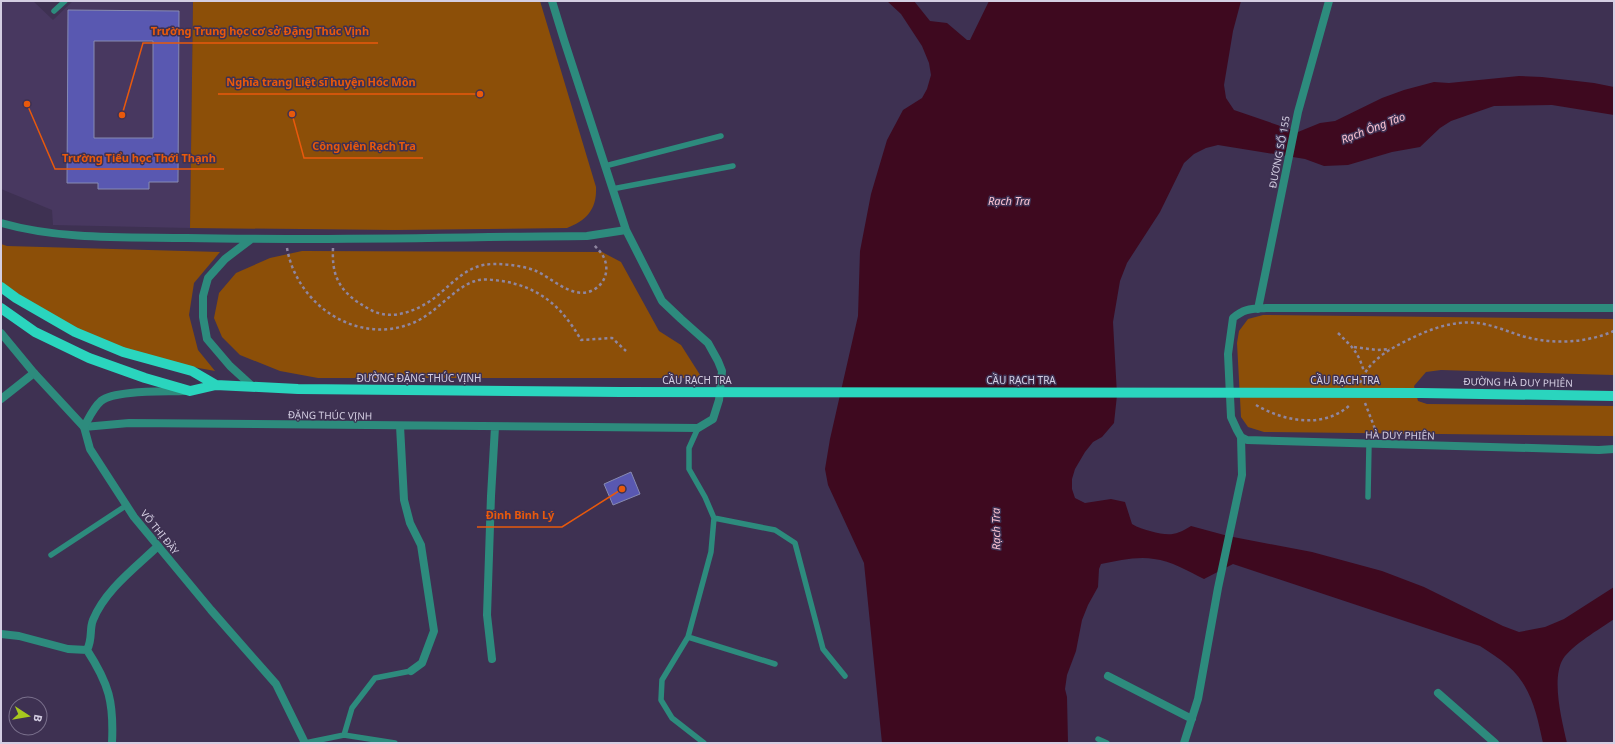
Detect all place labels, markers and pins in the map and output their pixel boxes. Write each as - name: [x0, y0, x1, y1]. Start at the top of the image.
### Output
- callout: Trường Trung học cơ sở Đặng Thúc Vịnh: [143, 20, 378, 43]
- callout: Nghĩa trang Liệt sĩ huyện Hóc Môn: [218, 71, 423, 94]
- callout: Công viên Rạch Tra: [304, 135, 423, 158]
- callout: Trường Tiểu học Thới Thạnh: [55, 146, 224, 169]
- callout: Đình Bình Lý: [477, 504, 562, 527]

